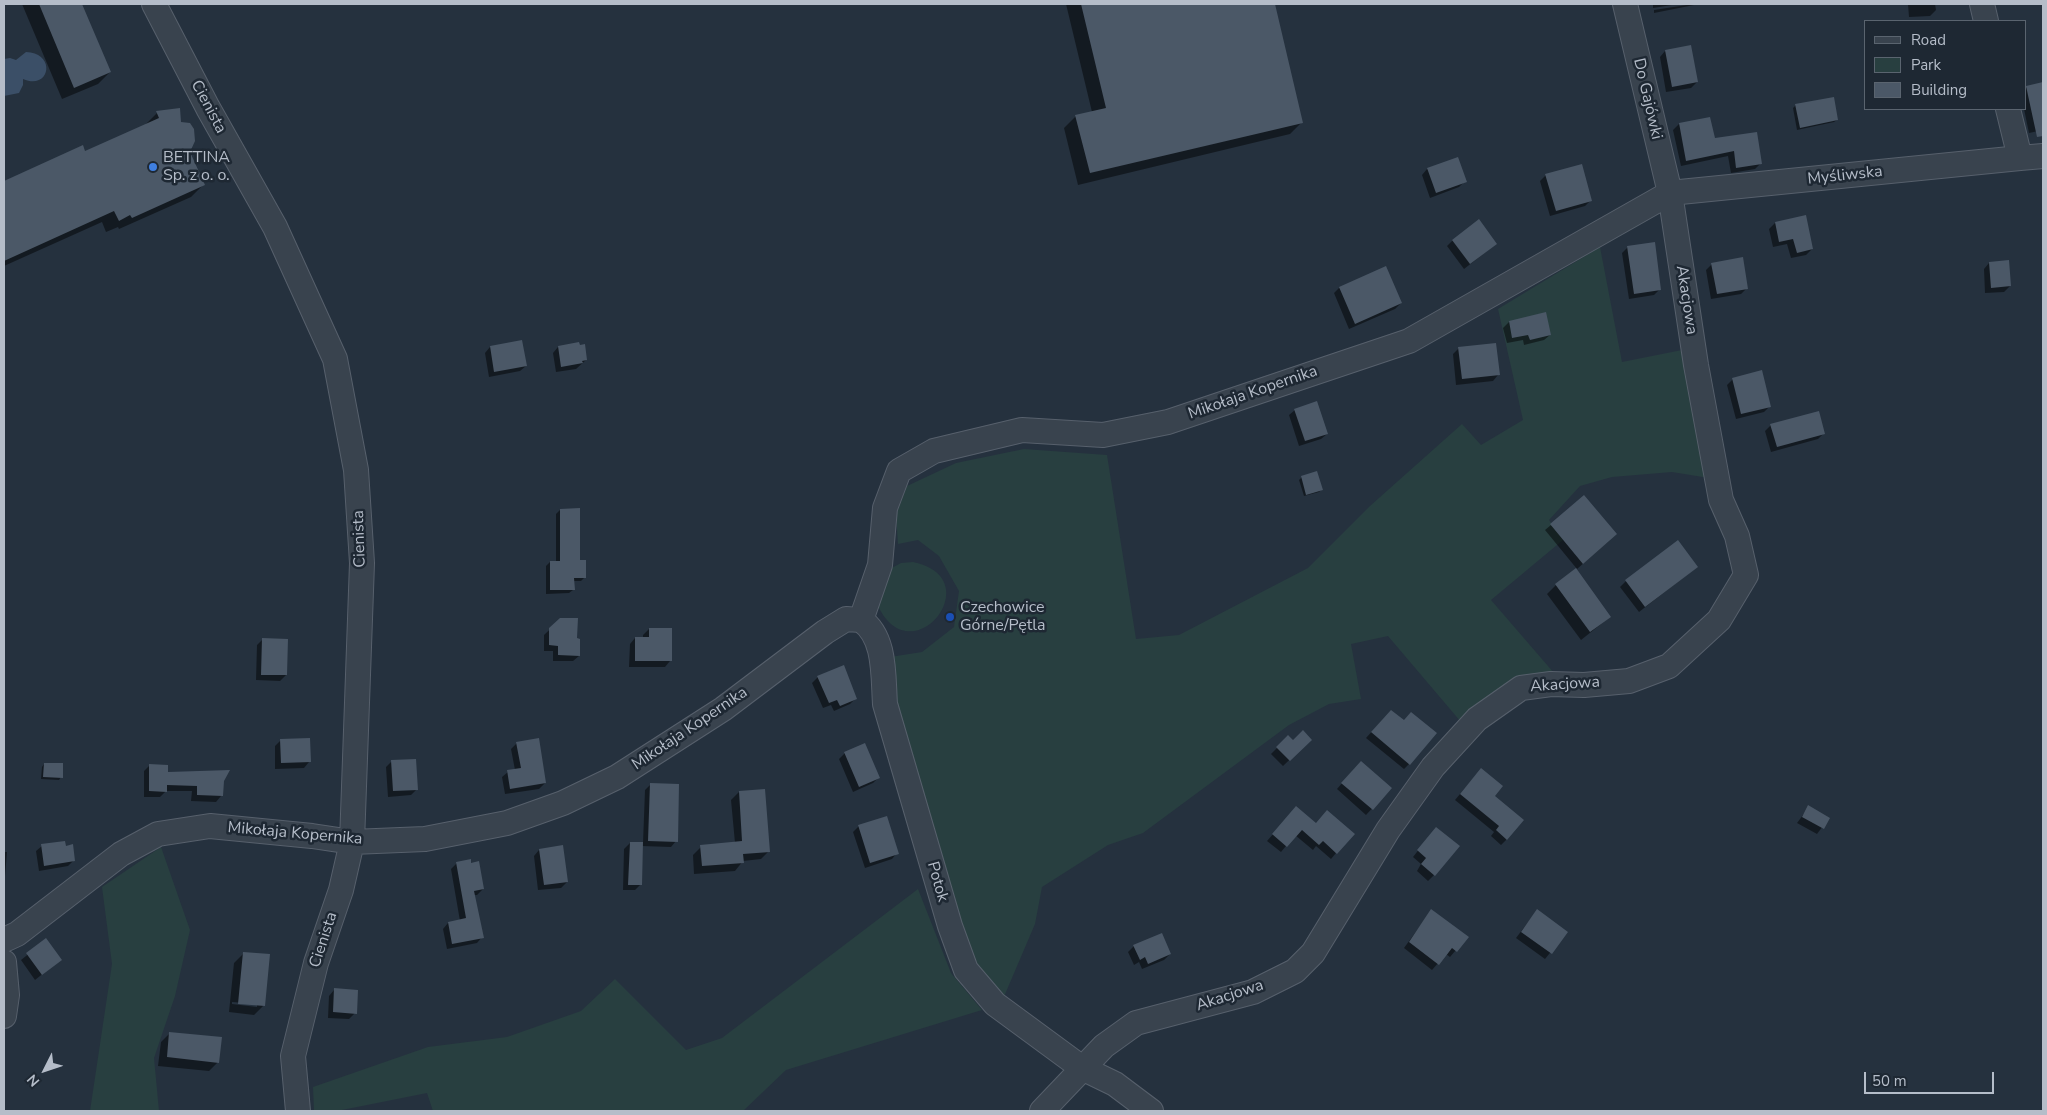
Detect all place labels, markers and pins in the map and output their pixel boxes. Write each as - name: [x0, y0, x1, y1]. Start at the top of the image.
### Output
- place label: BETTINA Sp. z o. o.: [163, 148, 230, 186]
- marker: BETTINA Sp. z o. o.: [147, 161, 159, 173]
- place label: Czechowice Górne/Pętla: [960, 598, 1046, 636]
- marker: Czechowice Górne/Pętla: [944, 611, 956, 623]

